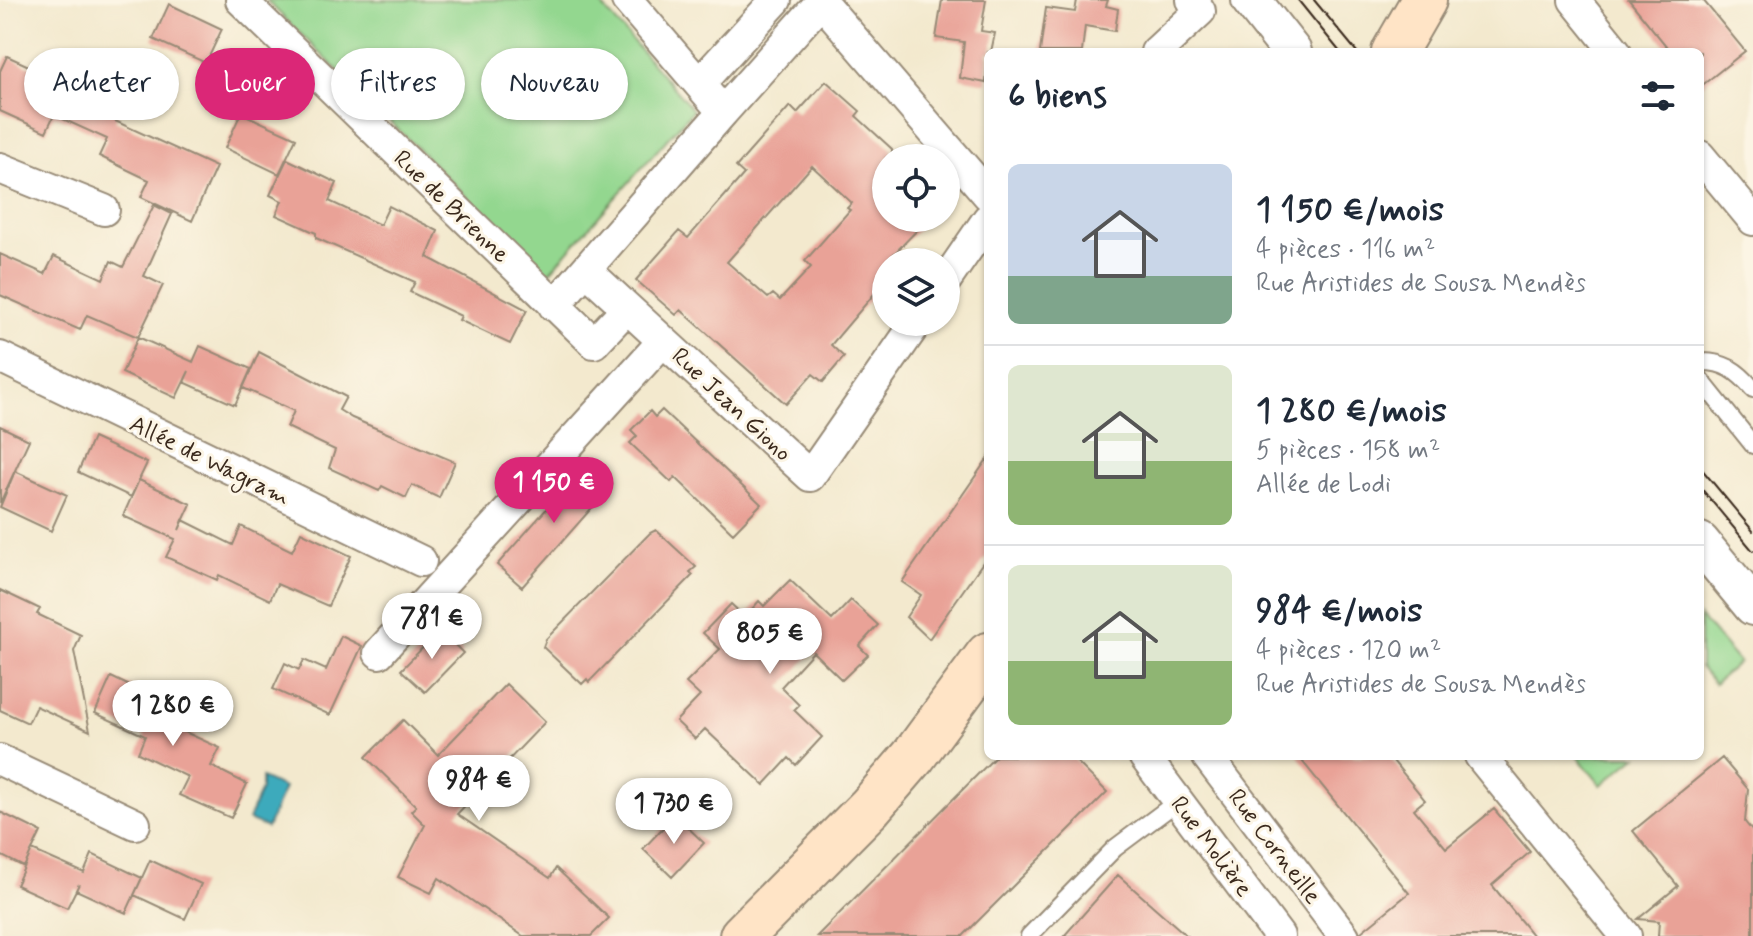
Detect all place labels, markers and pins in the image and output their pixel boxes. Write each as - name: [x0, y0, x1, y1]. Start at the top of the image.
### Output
- pin: 1 150 €: [480, 457, 628, 525]
- pin: 781 €: [376, 593, 488, 661]
- pin: 805 €: [714, 608, 826, 676]
- pin: 1 280 €: [99, 680, 247, 748]
- pin: 984 €: [423, 755, 535, 823]
- pin: 1 730 €: [600, 778, 748, 846]

